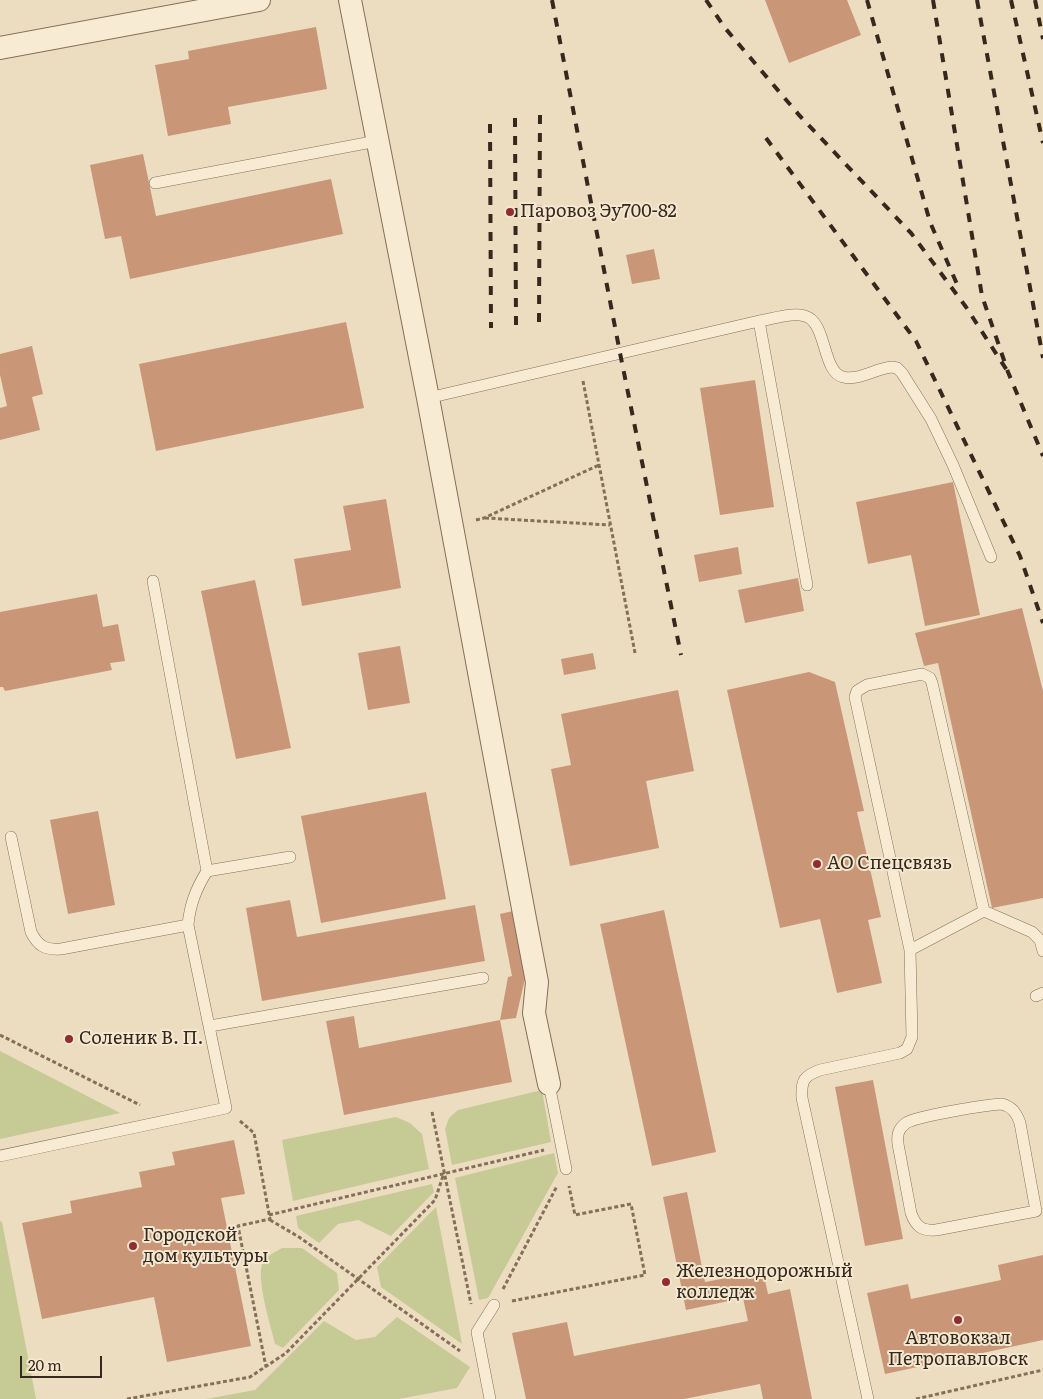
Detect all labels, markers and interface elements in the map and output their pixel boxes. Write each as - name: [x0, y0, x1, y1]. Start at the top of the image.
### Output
- place label: Паровоз Эу700-82: [520, 201, 677, 223]
- marker: Паровоз Эу700-82: [504, 206, 516, 218]
- place label: АО Спецсвязь: [827, 853, 952, 875]
- marker: АО Спецсвязь: [811, 858, 823, 870]
- place label: Соленик В. П.: [79, 1028, 204, 1050]
- marker: Соленик В. П.: [63, 1033, 75, 1045]
- place label: Городской дом культуры: [143, 1225, 269, 1268]
- marker: Городской дом культуры: [127, 1240, 139, 1252]
- place label: Железнодорожный колледж: [676, 1261, 853, 1304]
- marker: Железнодорожный колледж: [660, 1276, 672, 1288]
- marker: Автовокзал Петропавловск: [952, 1314, 964, 1326]
- place label: Автовокзал Петропавловск: [888, 1328, 1028, 1370]
- scale bar: [22, 1346, 105, 1378]
- text: 20 m: [28, 1353, 62, 1376]

